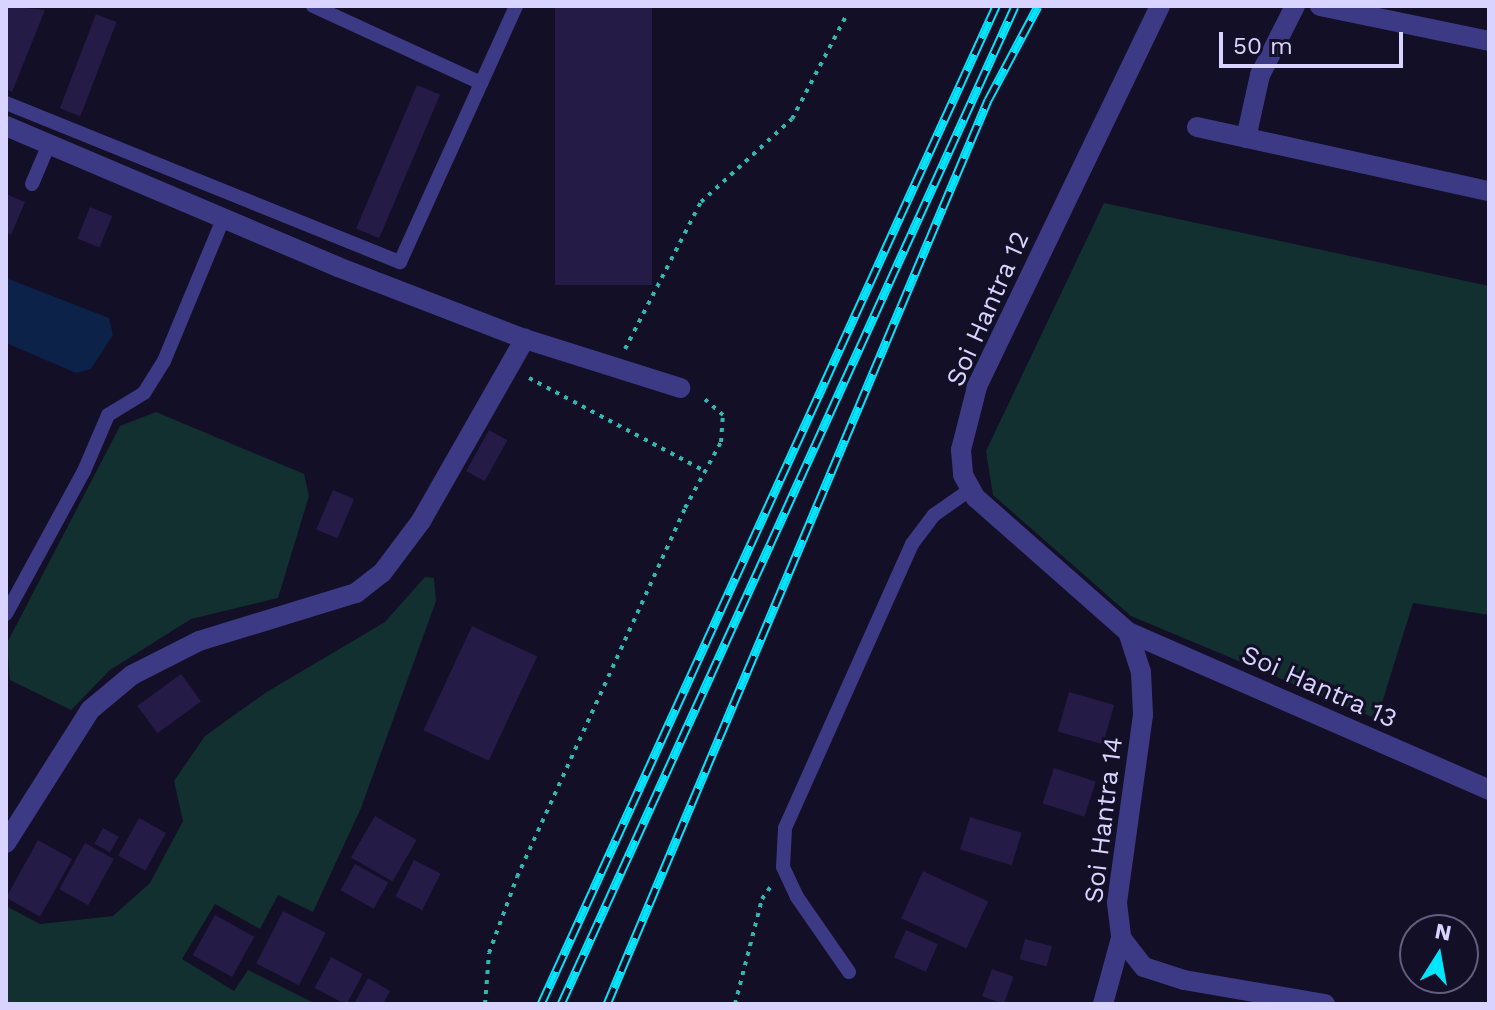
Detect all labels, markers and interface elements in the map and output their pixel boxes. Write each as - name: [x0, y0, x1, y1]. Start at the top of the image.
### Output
- scale bar: [1223, 16, 1407, 66]
- text: 50 m: [1233, 32, 1293, 60]
- street label: Soi Hantra 12: [940, 226, 1036, 392]
- street label: Soi Hantra 13: [1236, 639, 1402, 735]
- street label: Soi Hantra 14: [1078, 735, 1130, 905]
- north arrow: [1399, 914, 1479, 994]
- text: N: [1433, 918, 1454, 946]

